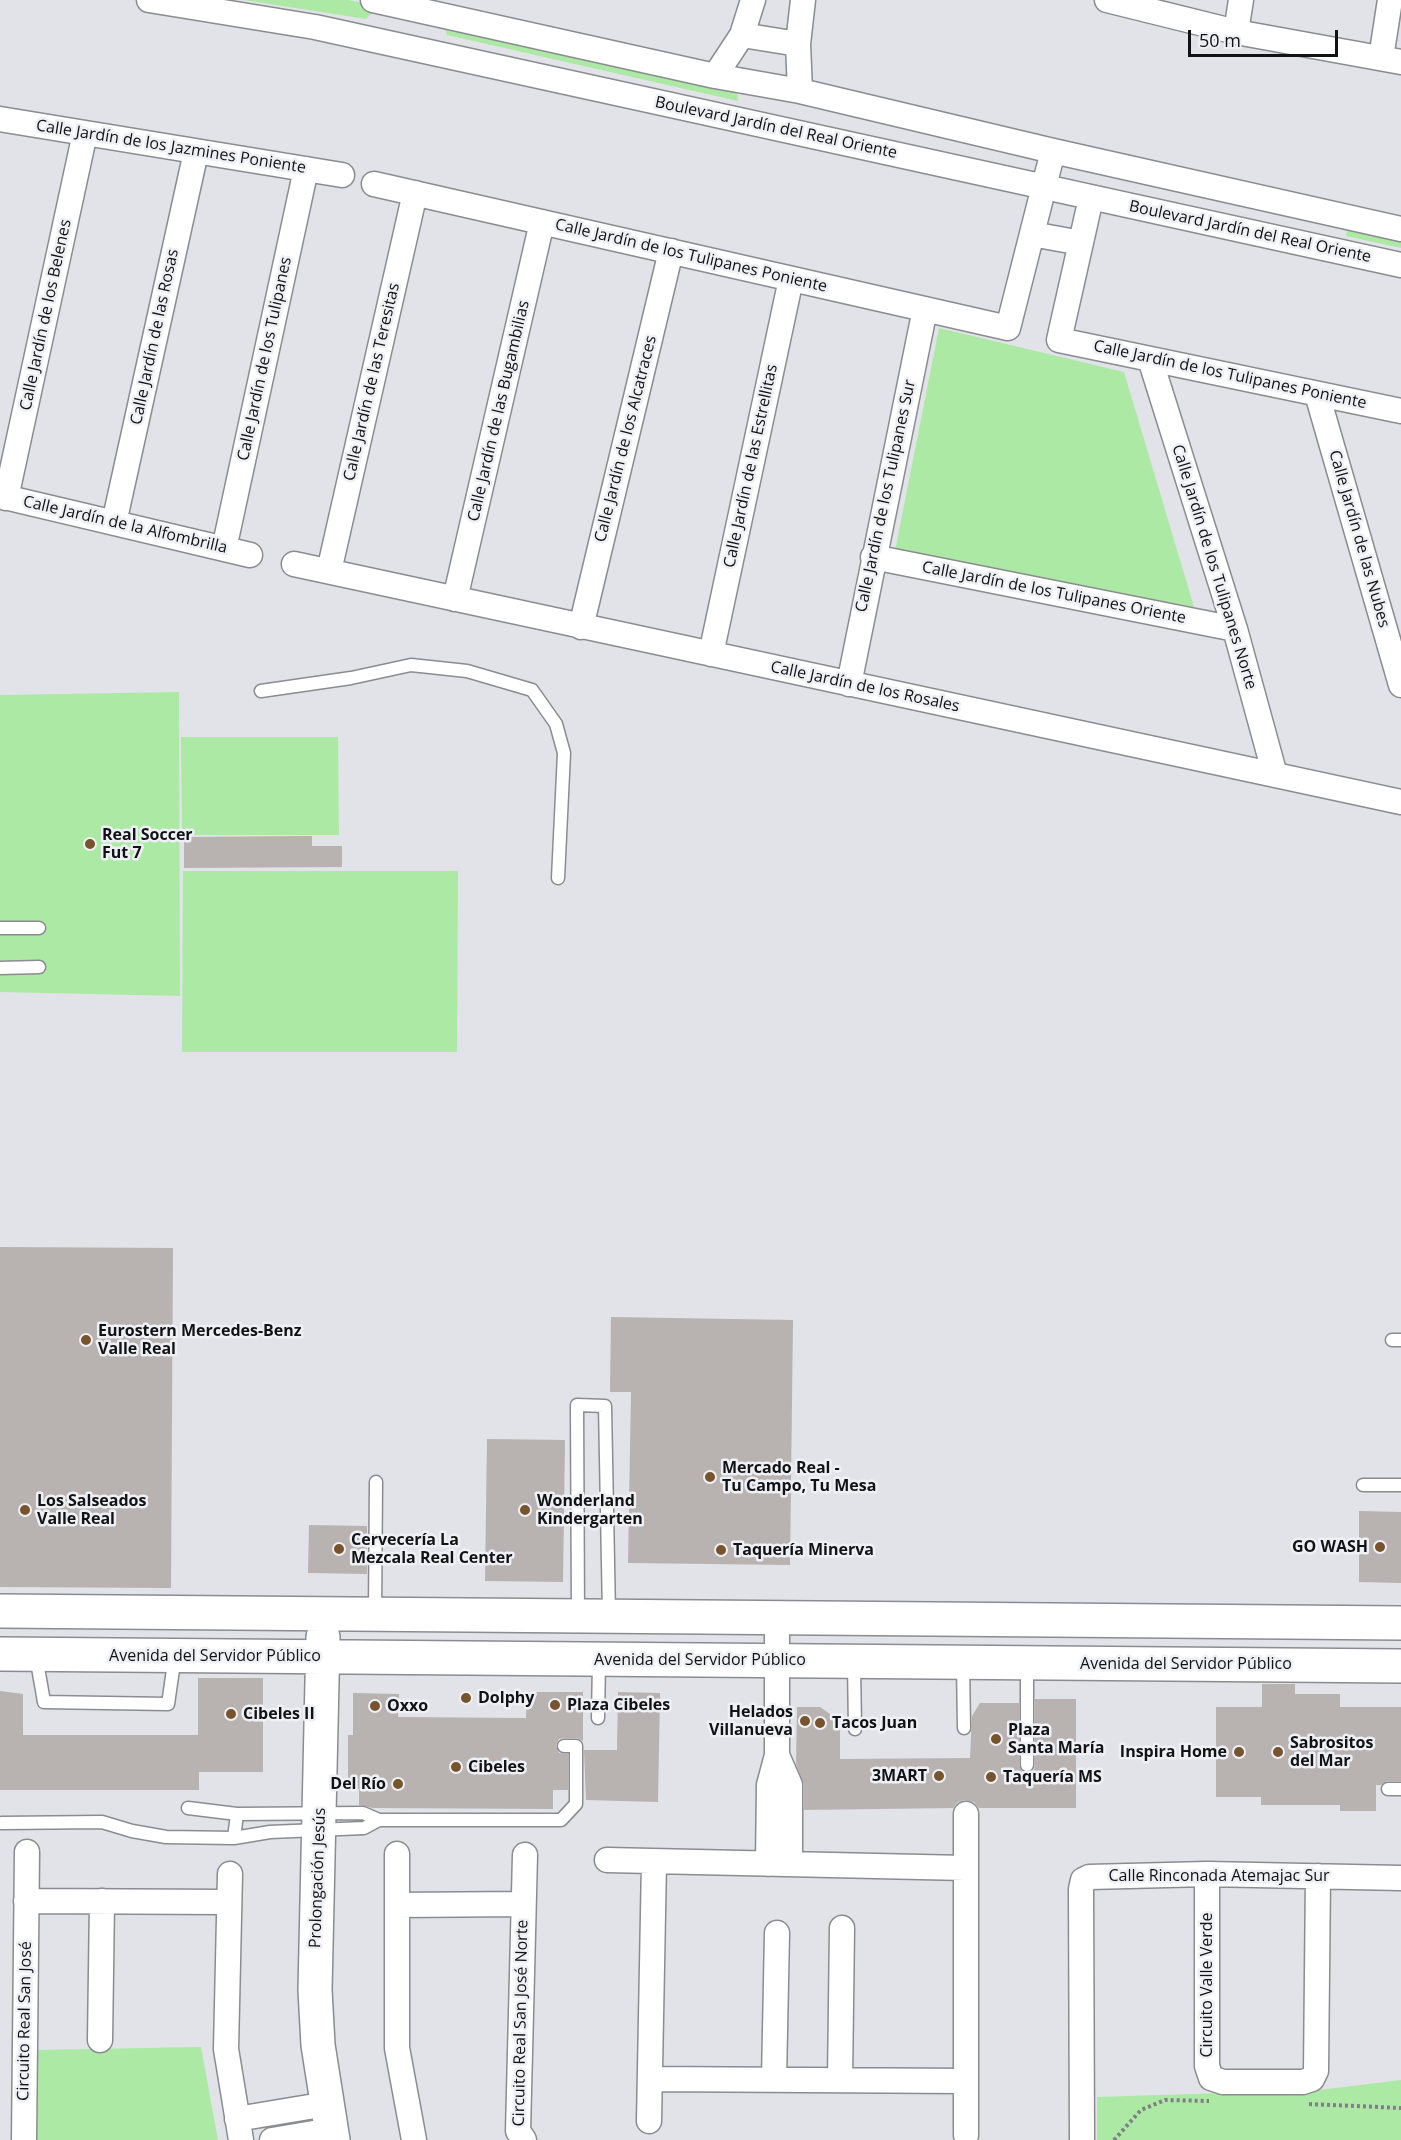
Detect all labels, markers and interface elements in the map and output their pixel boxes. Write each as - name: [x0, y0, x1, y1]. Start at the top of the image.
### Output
- scale bar: [1191, 18, 1341, 56]
- text: 50 m: [1199, 28, 1241, 52]
- street label: Boulevard Jardín del Real Oriente: [653, 93, 899, 163]
- street label: Calle Jardín de los Jazmines Poniente: [35, 116, 307, 178]
- street label: Boulevard Jardín del Real Oriente: [1127, 197, 1373, 267]
- street label: Calle Jardín de los Tulipanes Poniente: [553, 215, 829, 297]
- street label: Calle Jardín de los Belenes: [16, 218, 76, 412]
- street label: Calle Jardín de las Rosas: [127, 247, 183, 427]
- street label: Calle Jardín de los Tulipanes: [234, 255, 296, 463]
- street label: Calle Jardín de las Teresitas: [340, 281, 404, 483]
- street label: Calle Jardín de las Bugambilias: [464, 299, 534, 523]
- street label: Calle Jardín de los Alcatraces: [591, 334, 661, 544]
- street label: Calle Jardín de los Tulipanes Poniente: [1092, 337, 1368, 413]
- street label: Calle Jardín de las Estrellitas: [720, 363, 782, 569]
- street label: Calle Jardín de los Tulipanes Sur: [852, 378, 920, 614]
- street label: Calle Jardín de los Tulipanes Norte: [1168, 442, 1260, 692]
- street label: Calle Jardín de las Nubes: [1324, 448, 1394, 630]
- street label: Calle Jardín de la Alfombrilla: [21, 492, 229, 558]
- street label: Calle Jardín de los Tulipanes Oriente: [920, 558, 1188, 628]
- street label: Calle Jardín de los Rosales: [769, 658, 961, 716]
- place label: Real Soccer Fut 7: [102, 825, 193, 863]
- marker: Real Soccer Fut 7: [83, 837, 97, 851]
- place label: Eurostern Mercedes-Benz Valle Real: [98, 1321, 302, 1359]
- marker: Eurostern Mercedes-Benz Valle Real: [79, 1333, 93, 1347]
- place label: Mercado Real - Tu Campo, Tu Mesa: [722, 1458, 876, 1496]
- marker: Mercado Real - Tu Campo, Tu Mesa: [703, 1470, 717, 1484]
- place label: Los Salseados Valle Real: [37, 1491, 146, 1529]
- place label: Wonderland Kindergarten: [537, 1491, 643, 1529]
- marker: Los Salseados Valle Real: [18, 1503, 32, 1517]
- marker: Wonderland Kindergarten: [518, 1503, 532, 1517]
- place label: Cervecería La Mezcala Real Center: [351, 1530, 512, 1568]
- place label: GO WASH: [1292, 1537, 1368, 1557]
- place label: Taquería Minerva: [733, 1540, 874, 1560]
- marker: GO WASH: [1373, 1540, 1387, 1554]
- marker: Cervecería La Mezcala Real Center: [332, 1542, 346, 1556]
- marker: Taquería Minerva: [714, 1543, 728, 1557]
- street label: Avenida del Servidor Público: [109, 1646, 321, 1666]
- street label: Avenida del Servidor Público: [594, 1650, 806, 1670]
- street label: Avenida del Servidor Público: [1080, 1654, 1292, 1674]
- place label: Dolphy: [478, 1688, 534, 1708]
- marker: Dolphy: [459, 1691, 473, 1705]
- place label: Plaza Cibeles: [567, 1695, 670, 1715]
- place label: Oxxo: [387, 1696, 428, 1716]
- marker: Plaza Cibeles: [548, 1698, 562, 1712]
- marker: Oxxo: [368, 1699, 382, 1713]
- place label: Helados Villanueva: [709, 1702, 793, 1740]
- place label: Cibeles II: [243, 1704, 315, 1724]
- marker: Cibeles II: [224, 1707, 238, 1721]
- place label: Tacos Juan: [832, 1713, 917, 1733]
- marker: Helados Villanueva: [798, 1714, 812, 1728]
- marker: Tacos Juan: [813, 1716, 827, 1730]
- place label: Plaza Santa María: [1008, 1720, 1104, 1758]
- marker: Plaza Santa María: [989, 1732, 1003, 1746]
- place label: Sabrositos del Mar: [1290, 1733, 1373, 1771]
- place label: Inspira Home: [1120, 1742, 1227, 1762]
- marker: Inspira Home: [1232, 1745, 1246, 1759]
- marker: Sabrositos del Mar: [1271, 1745, 1285, 1759]
- place label: Cibeles: [468, 1757, 525, 1777]
- marker: Cibeles: [449, 1760, 463, 1774]
- place label: 3MART: [872, 1766, 927, 1786]
- place label: Taquería MS: [1003, 1767, 1102, 1787]
- marker: 3MART: [932, 1769, 946, 1783]
- marker: Taquería MS: [984, 1770, 998, 1784]
- place label: Del Río: [330, 1774, 386, 1794]
- marker: Del Río: [391, 1777, 405, 1791]
- street label: Prolongación Jesús: [306, 1807, 330, 1949]
- street label: Calle Rinconada Atemajac Sur: [1108, 1866, 1330, 1886]
- street label: Circuito Valle Verde: [1197, 1912, 1217, 2058]
- street label: Circuito Real San José Norte: [510, 1919, 532, 2127]
- street label: Circuito Real San José: [14, 1941, 36, 2101]

